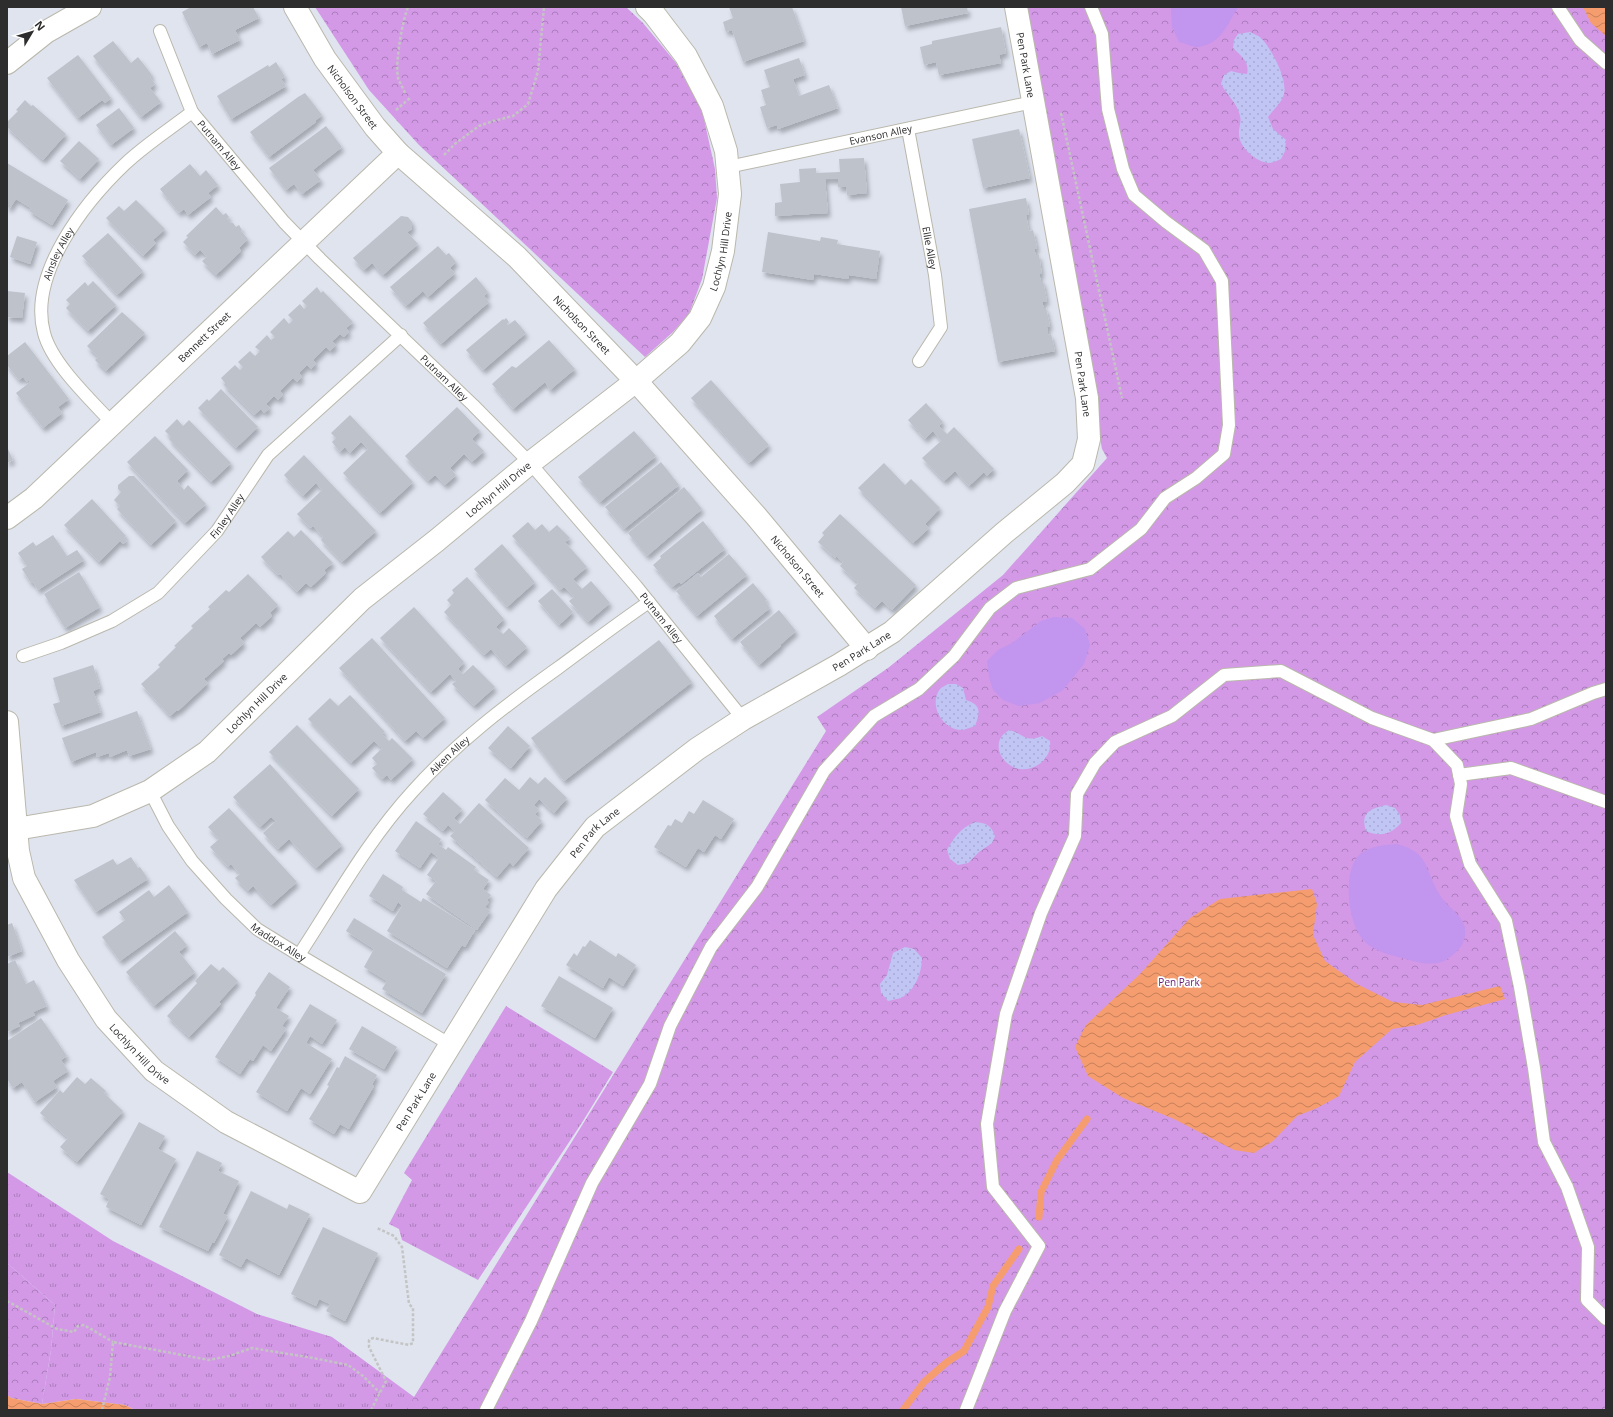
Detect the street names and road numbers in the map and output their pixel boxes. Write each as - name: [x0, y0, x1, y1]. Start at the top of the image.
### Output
- street label: Pen Park Lane: [1013, 31, 1039, 99]
- street label: Nicholson Street: [324, 62, 382, 132]
- street label: Putnam Alley: [194, 117, 245, 174]
- street label: Evanson Alley: [848, 121, 914, 148]
- street label: Lochlyn Hill Drive: [706, 210, 735, 293]
- street label: Ainsley Alley: [40, 223, 78, 282]
- street label: Ellie Alley: [919, 225, 941, 272]
- street label: Nicholson Street: [550, 292, 614, 358]
- street label: Bennett Street: [175, 308, 234, 365]
- street label: Pen Park Lane: [1071, 350, 1095, 418]
- street label: Putnam Alley: [417, 351, 472, 405]
- street label: Lochlyn Hill Drive: [463, 458, 534, 521]
- street label: Finley Alley: [206, 490, 248, 542]
- street label: Nicholson Street: [768, 532, 828, 601]
- street label: Putnam Alley: [637, 589, 687, 647]
- street label: Pen Park Lane: [830, 627, 894, 674]
- street label: Lochlyn Hill Drive: [223, 670, 290, 736]
- street label: Aiken Alley: [426, 732, 473, 777]
- street label: Pen Park Lane: [566, 804, 623, 861]
- street label: Maddox Alley: [248, 920, 309, 965]
- street label: Lochlyn Hill Drive: [107, 1020, 173, 1087]
- street label: Pen Park Lane: [392, 1069, 439, 1133]

